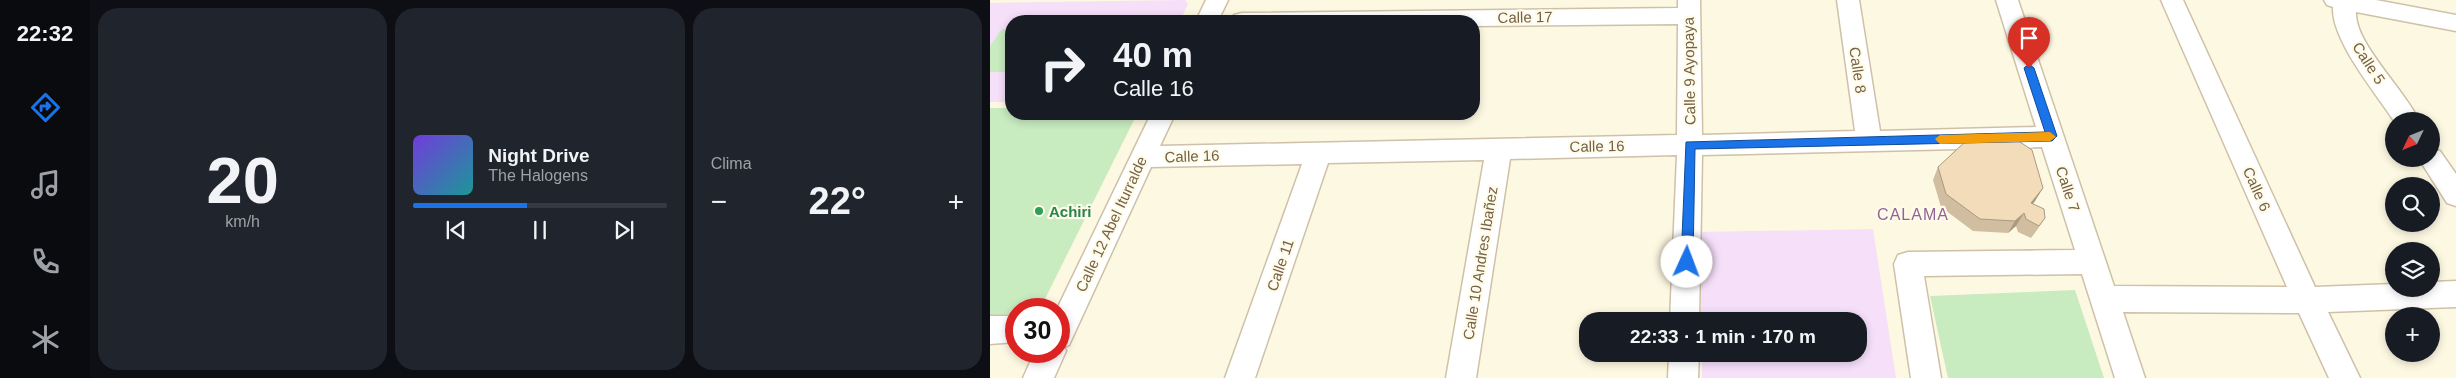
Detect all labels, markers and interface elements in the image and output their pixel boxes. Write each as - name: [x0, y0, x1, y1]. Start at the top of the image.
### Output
- street label: Calle 17: [1497, 8, 1553, 26]
- street label: Calle 9 Ayopaya: [1680, 16, 1698, 125]
- pin: [2008, 17, 2050, 68]
- text: 22:32: [17, 21, 73, 46]
- icon: arrive: [2015, 24, 2043, 52]
- icon: right: [1030, 35, 1095, 100]
- text: 40 m: [1113, 35, 1193, 74]
- street label: Calle 5: [2349, 39, 2389, 87]
- street label: Calle 8: [1846, 46, 1870, 94]
- text: Calle 16: [1113, 76, 1194, 101]
- icon: directions: [28, 90, 63, 125]
- north arrow: [2385, 112, 2440, 168]
- map controls: [2385, 112, 2440, 362]
- street label: Calle 16: [1569, 137, 1625, 155]
- text: 20: [207, 144, 279, 217]
- text: Night Drive: [488, 145, 590, 166]
- street label: Calle 16: [1164, 147, 1220, 165]
- street label: Calle 12 Abel Iturralde: [1072, 154, 1150, 294]
- text: Clima: [711, 155, 752, 172]
- street label: Calle 7: [2053, 164, 2083, 214]
- street label: Calle 6: [2240, 164, 2274, 214]
- icon: music: [28, 167, 63, 202]
- text: The Halogens: [488, 167, 588, 184]
- button: search: [2385, 177, 2440, 232]
- text: 22°: [809, 180, 866, 222]
- street label: Calle 10 Andres Ibañez: [1459, 185, 1501, 341]
- text: −: [711, 186, 727, 217]
- text: +: [948, 186, 964, 217]
- place label: Achiri: [1049, 203, 1092, 220]
- marker: Achiri: [1033, 205, 1045, 217]
- district label: CALAMA: [1877, 206, 1949, 223]
- text: km/h: [225, 213, 260, 230]
- icon: previous: [442, 216, 470, 244]
- icon: pause: [526, 216, 554, 244]
- icon: next: [610, 216, 638, 244]
- position arrow: [1660, 235, 1712, 287]
- street label: Calle 11: [1263, 237, 1297, 293]
- button: layers: [2385, 242, 2440, 297]
- icon: phone: [28, 244, 63, 279]
- speed limit sign: 30: [1005, 298, 1070, 363]
- button: +: [2385, 307, 2440, 362]
- icon: climate: [28, 322, 63, 357]
- text: 22:33 · 1 min · 170 m: [1630, 326, 1816, 347]

